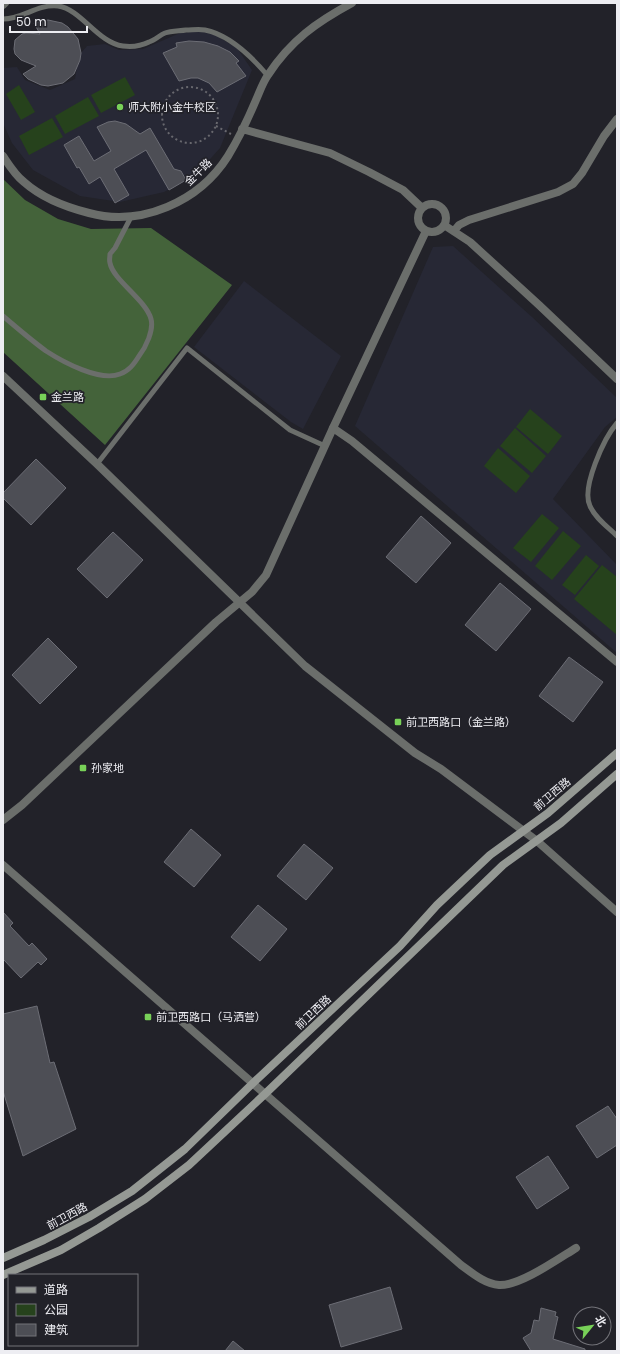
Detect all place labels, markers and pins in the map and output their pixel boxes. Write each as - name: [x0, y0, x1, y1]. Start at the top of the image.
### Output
- place label: 师大附小金牛校区: [128, 99, 216, 115]
- marker: 师大附小金牛校区: [115, 102, 125, 112]
- place label: 金兰路: [51, 389, 84, 405]
- marker: 金兰路: [38, 392, 48, 402]
- place label: 前卫西路口（金兰路）: [406, 714, 516, 730]
- marker: 前卫西路口（金兰路）: [393, 717, 403, 727]
- place label: 孙家地: [91, 760, 124, 776]
- marker: 孙家地: [78, 763, 88, 773]
- place label: 前卫西路口（马洒营）: [156, 1009, 266, 1025]
- marker: 前卫西路口（马洒营）: [143, 1012, 153, 1022]

